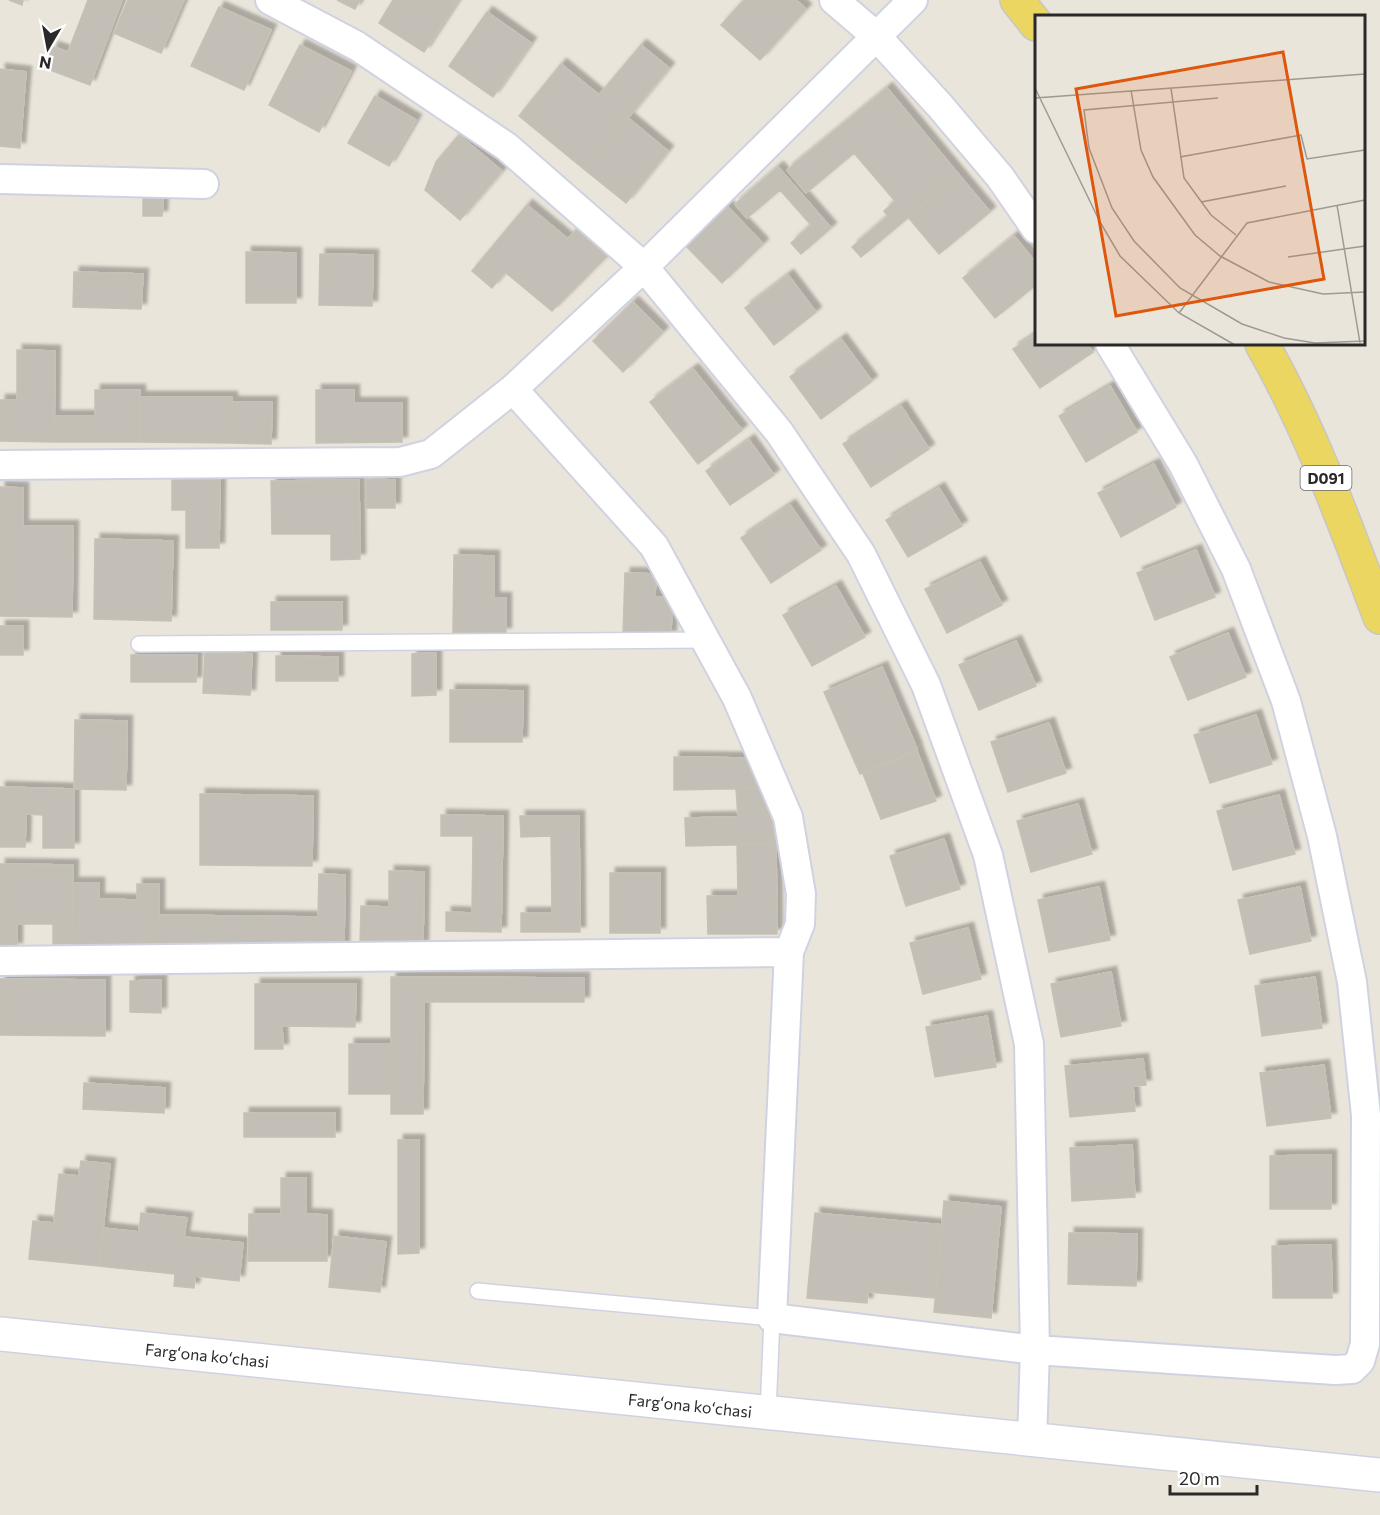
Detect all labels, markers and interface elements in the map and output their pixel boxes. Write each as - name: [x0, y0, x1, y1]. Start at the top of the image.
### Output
- inset map: [1035, 15, 1365, 345]
- north arrow: [18, 18, 78, 78]
- text: N: [38, 53, 53, 74]
- road number: D091: [1300, 466, 1352, 490]
- street label: Fargʻona koʻchasi: [144, 1339, 270, 1371]
- street label: Fargʻona koʻchasi: [627, 1389, 753, 1421]
- scale bar: [1170, 1458, 1257, 1496]
- text: 20 m: [1179, 1467, 1220, 1489]

